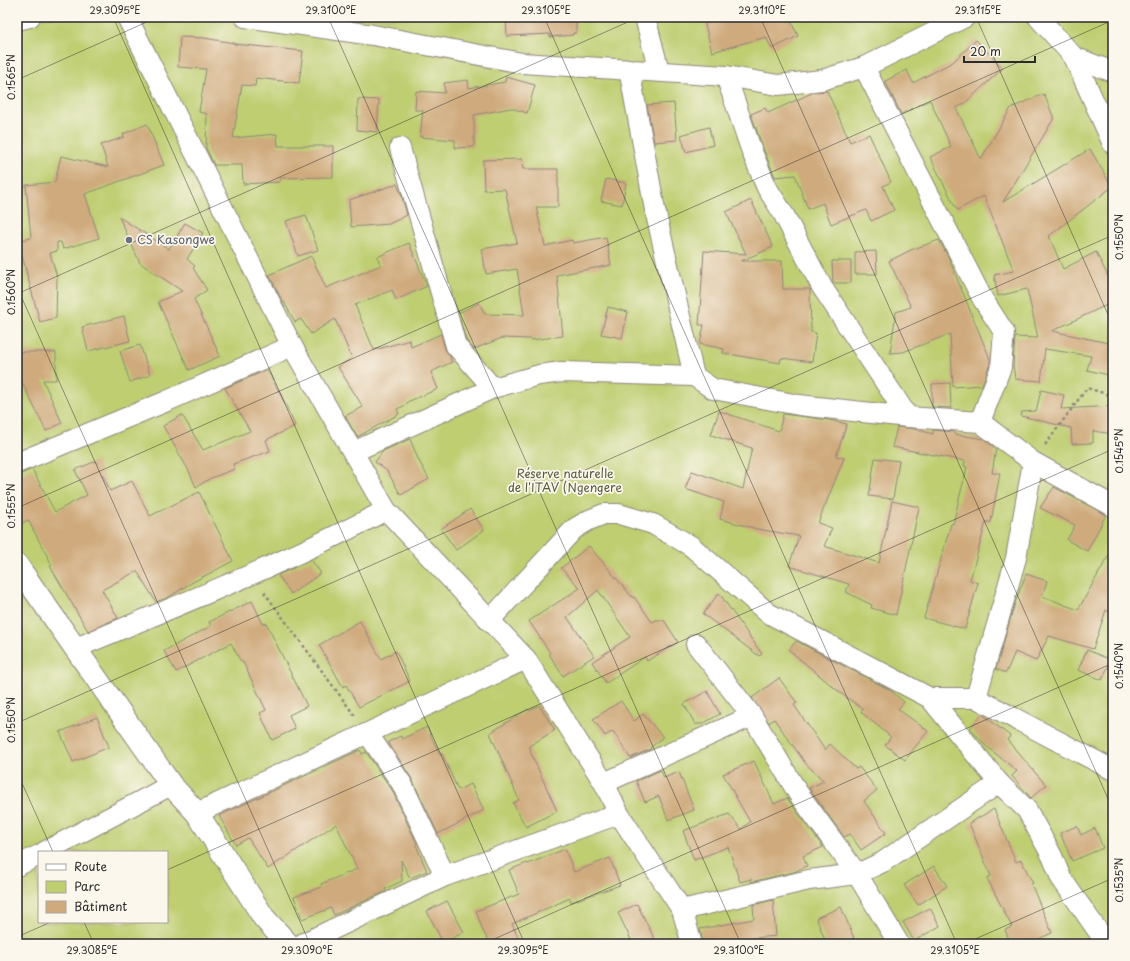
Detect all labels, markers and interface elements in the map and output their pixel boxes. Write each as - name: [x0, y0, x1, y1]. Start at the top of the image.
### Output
- text: 29.3095°E: [90, 2, 140, 17]
- text: 29.3100°E: [306, 2, 356, 17]
- text: 29.3105°E: [521, 2, 571, 17]
- text: 29.3110°E: [738, 2, 786, 17]
- text: 29.3115°E: [955, 2, 1001, 17]
- scale bar: [964, 38, 1035, 64]
- text: 20 m: [970, 42, 1001, 60]
- text: 0.1565°N: [3, 54, 18, 100]
- text: 0.1550°N: [1111, 214, 1126, 260]
- place label: CS Kasongwe: [137, 230, 215, 248]
- marker: CS Kasongwe: [124, 235, 134, 245]
- text: 0.1560°N: [3, 269, 18, 315]
- text: 0.1545°N: [1111, 428, 1126, 474]
- park label: Réserve naturelle de l'ITAV (Ngengere: [508, 464, 623, 496]
- text: 0.1555°N: [3, 483, 18, 529]
- text: 0.1540°N: [1111, 643, 1126, 689]
- text: 0.1550°N: [3, 697, 18, 743]
- legend: [38, 851, 168, 923]
- text: Route: [74, 857, 107, 875]
- text: 0.1535°N: [1111, 857, 1126, 902]
- text: Parc: [74, 877, 100, 895]
- text: Bâtiment: [74, 897, 127, 915]
- text: 29.3085°E: [66, 942, 118, 957]
- text: 29.3090°E: [281, 942, 333, 957]
- text: 29.3095°E: [498, 942, 548, 957]
- text: 29.3100°E: [714, 942, 764, 957]
- text: 29.3105°E: [930, 942, 980, 957]

